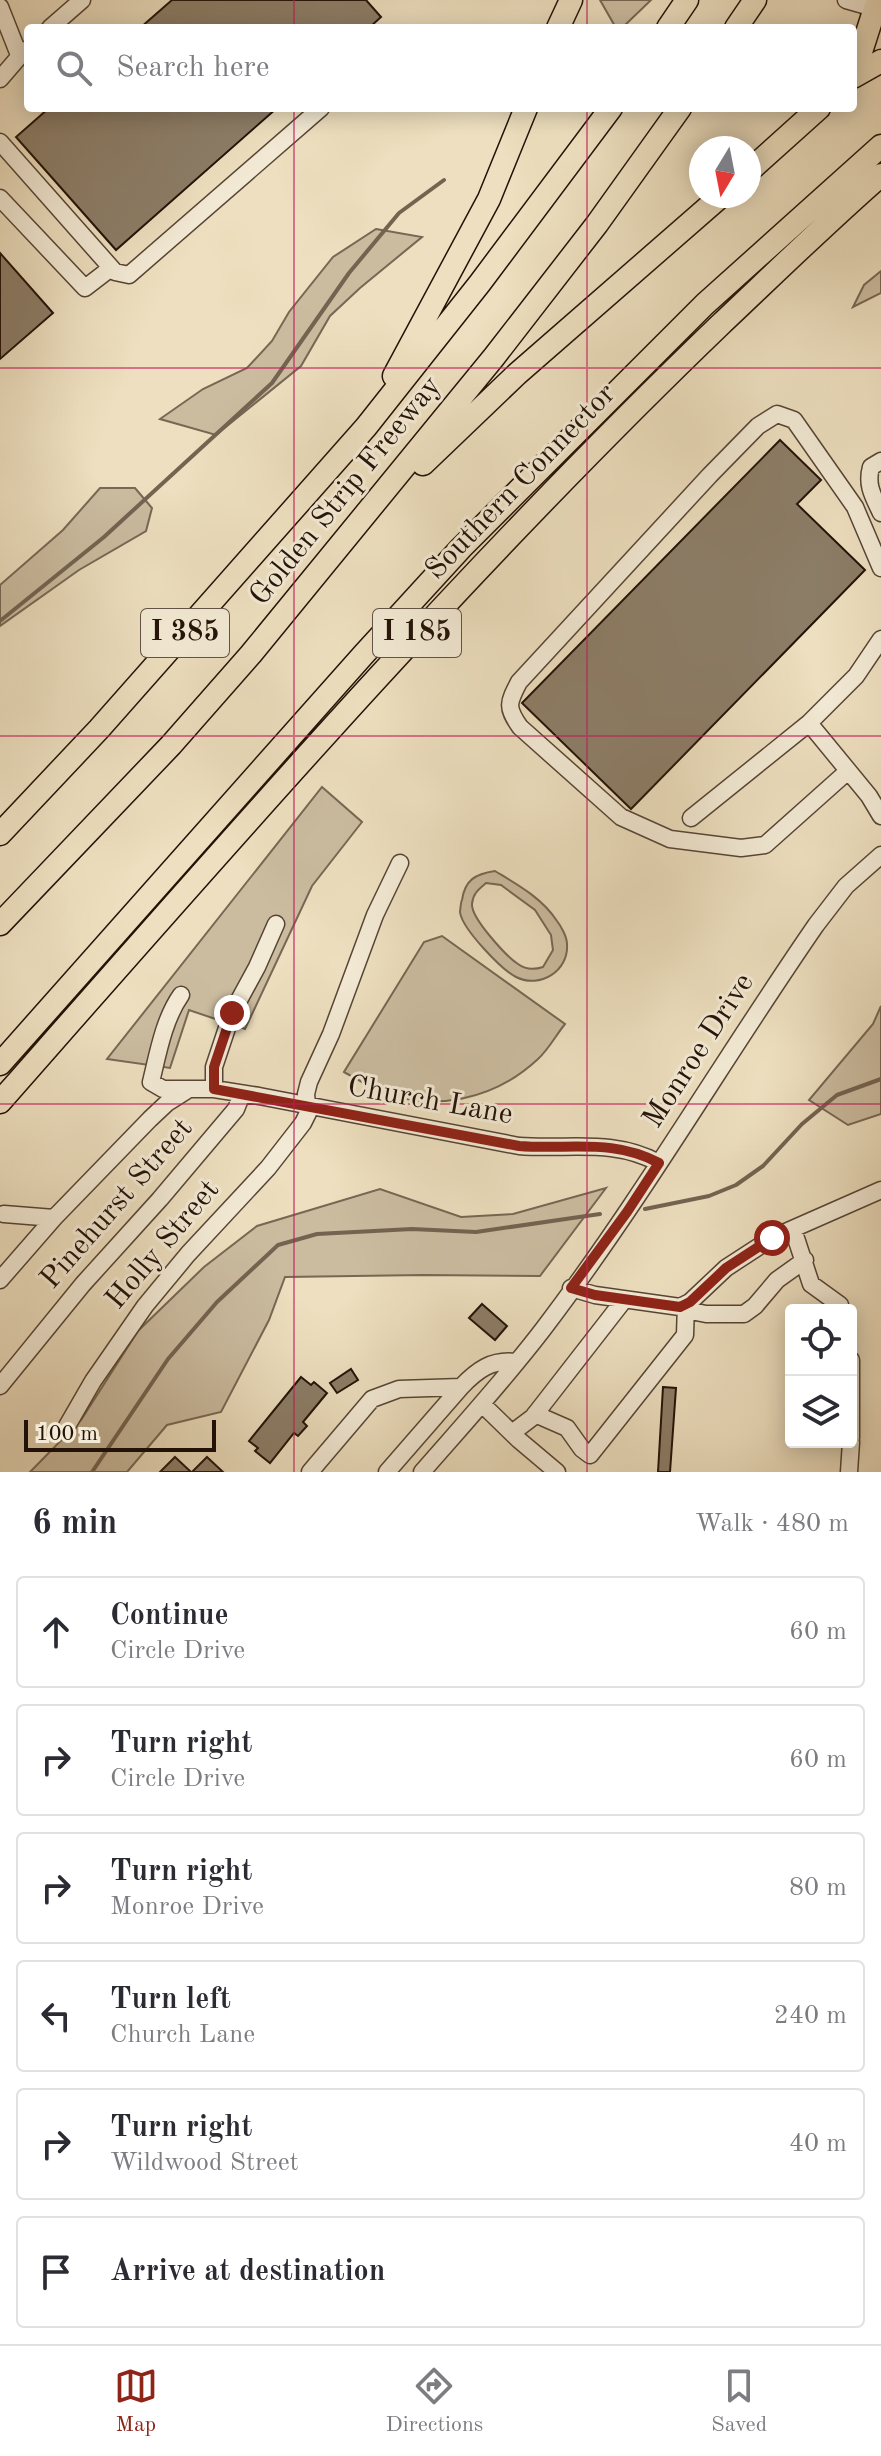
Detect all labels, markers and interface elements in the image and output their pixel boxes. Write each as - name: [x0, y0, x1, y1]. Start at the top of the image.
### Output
- search box: [24, 24, 857, 112]
- icon: search: [52, 46, 96, 90]
- text: Search here: [116, 53, 270, 83]
- north arrow: [689, 136, 761, 208]
- street label: Golden Strip Freeway: [245, 371, 447, 611]
- street label: Southern Connector: [420, 378, 622, 586]
- road number: I 385: [141, 609, 229, 657]
- road number: I 185: [373, 609, 461, 657]
- street label: Monroe Drive: [638, 968, 760, 1134]
- route end: [214, 995, 250, 1031]
- street label: Church Lane: [345, 1072, 515, 1130]
- street label: Pinehurst Street: [35, 1113, 199, 1295]
- street label: Holly Street: [101, 1175, 225, 1315]
- route start: [754, 1220, 790, 1256]
- map controls: [785, 1304, 857, 1448]
- button: locate: [785, 1304, 857, 1376]
- button: layers: [785, 1376, 857, 1448]
- scale bar: [24, 1416, 216, 1452]
- text: 100 m: [36, 1423, 98, 1445]
- text: 6 min: [32, 1507, 117, 1541]
- text: Walk · 480 m: [695, 1511, 849, 1537]
- text: Continue: [110, 1601, 229, 1631]
- icon: ahead: [34, 1610, 78, 1654]
- text: 60 m: [789, 1619, 847, 1645]
- text: Circle Drive: [110, 1638, 245, 1664]
- text: Turn right: [110, 1729, 252, 1759]
- icon: right: [34, 1738, 78, 1782]
- text: 60 m: [789, 1747, 847, 1773]
- text: Circle Drive: [110, 1766, 245, 1792]
- text: Turn right: [110, 1857, 252, 1887]
- icon: right: [34, 1866, 78, 1910]
- text: 80 m: [789, 1875, 847, 1901]
- text: Monroe Drive: [110, 1894, 264, 1920]
- text: Turn left: [110, 1985, 231, 2015]
- icon: left: [34, 1994, 78, 2038]
- text: 240 m: [774, 2003, 847, 2029]
- text: Church Lane: [110, 2022, 255, 2048]
- text: Turn right: [110, 2113, 252, 2143]
- icon: right: [34, 2122, 78, 2166]
- text: 40 m: [789, 2131, 847, 2157]
- text: Wildwood Street: [110, 2150, 299, 2176]
- icon: arrive: [34, 2250, 78, 2294]
- text: Arrive at destination: [110, 2257, 385, 2287]
- tab: Map: [114, 2364, 158, 2439]
- tab: Directions: [386, 2364, 483, 2439]
- tab: Saved: [711, 2364, 767, 2439]

